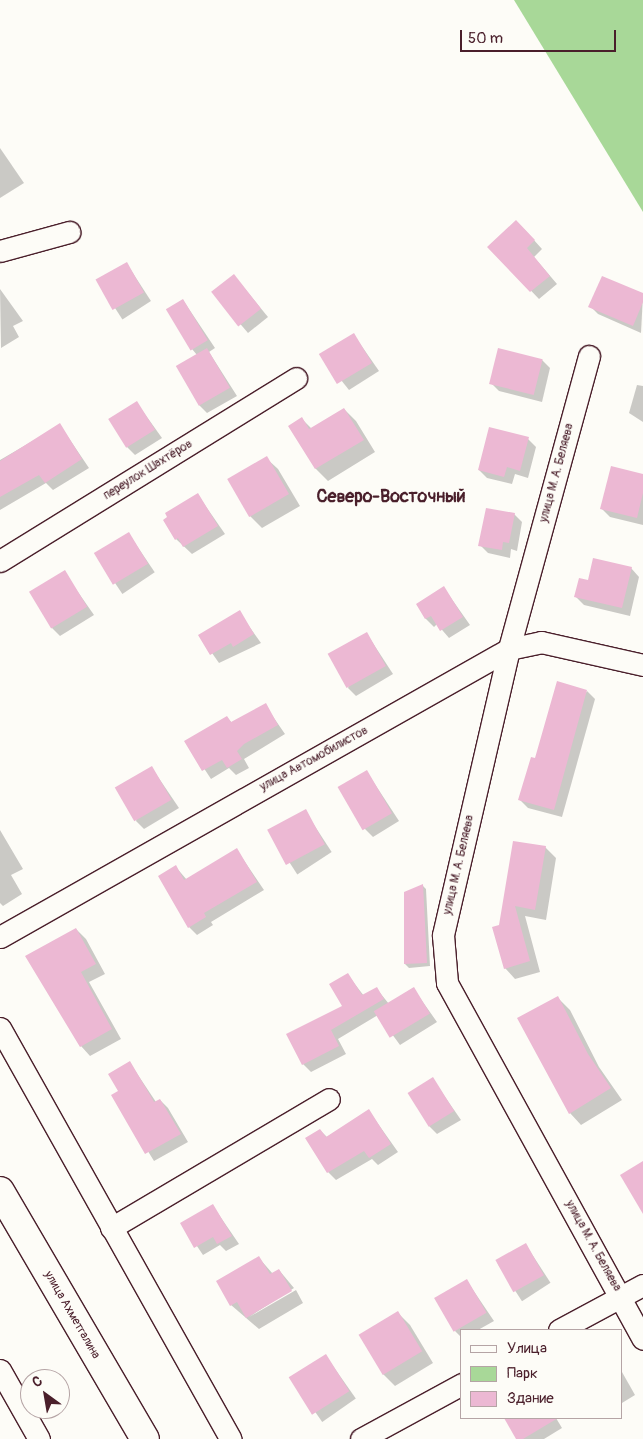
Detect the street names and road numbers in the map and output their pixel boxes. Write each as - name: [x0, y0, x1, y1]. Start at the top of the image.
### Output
- street label: улица М. А. Беляева: [537, 422, 577, 524]
- street label: переулок Шахтёров: [101, 437, 195, 503]
- street label: улица Автомобилистов: [258, 723, 370, 795]
- street label: улица М. А. Беляева: [441, 814, 477, 916]
- street label: улица М. А. Беляева: [562, 1198, 624, 1294]
- street label: улица Ахметгалина: [41, 1269, 103, 1361]

